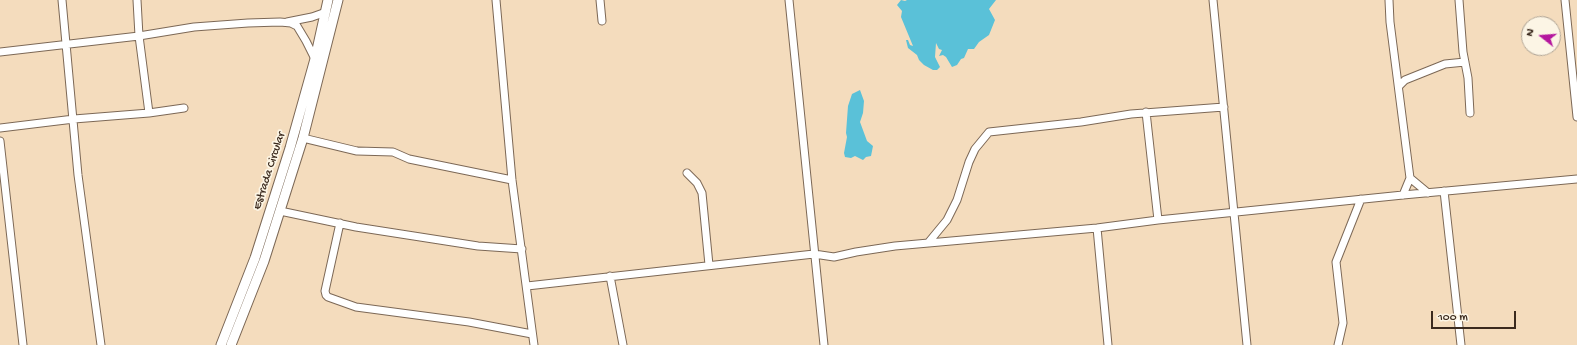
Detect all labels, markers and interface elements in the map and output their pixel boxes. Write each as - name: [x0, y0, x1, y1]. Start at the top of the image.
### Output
- north arrow: [1521, 16, 1561, 56]
- text: N: [1524, 28, 1537, 38]
- street label: Estrada Circular: [251, 130, 289, 212]
- scale bar: [1433, 303, 1518, 329]
- text: 100 m: [1438, 311, 1468, 325]

